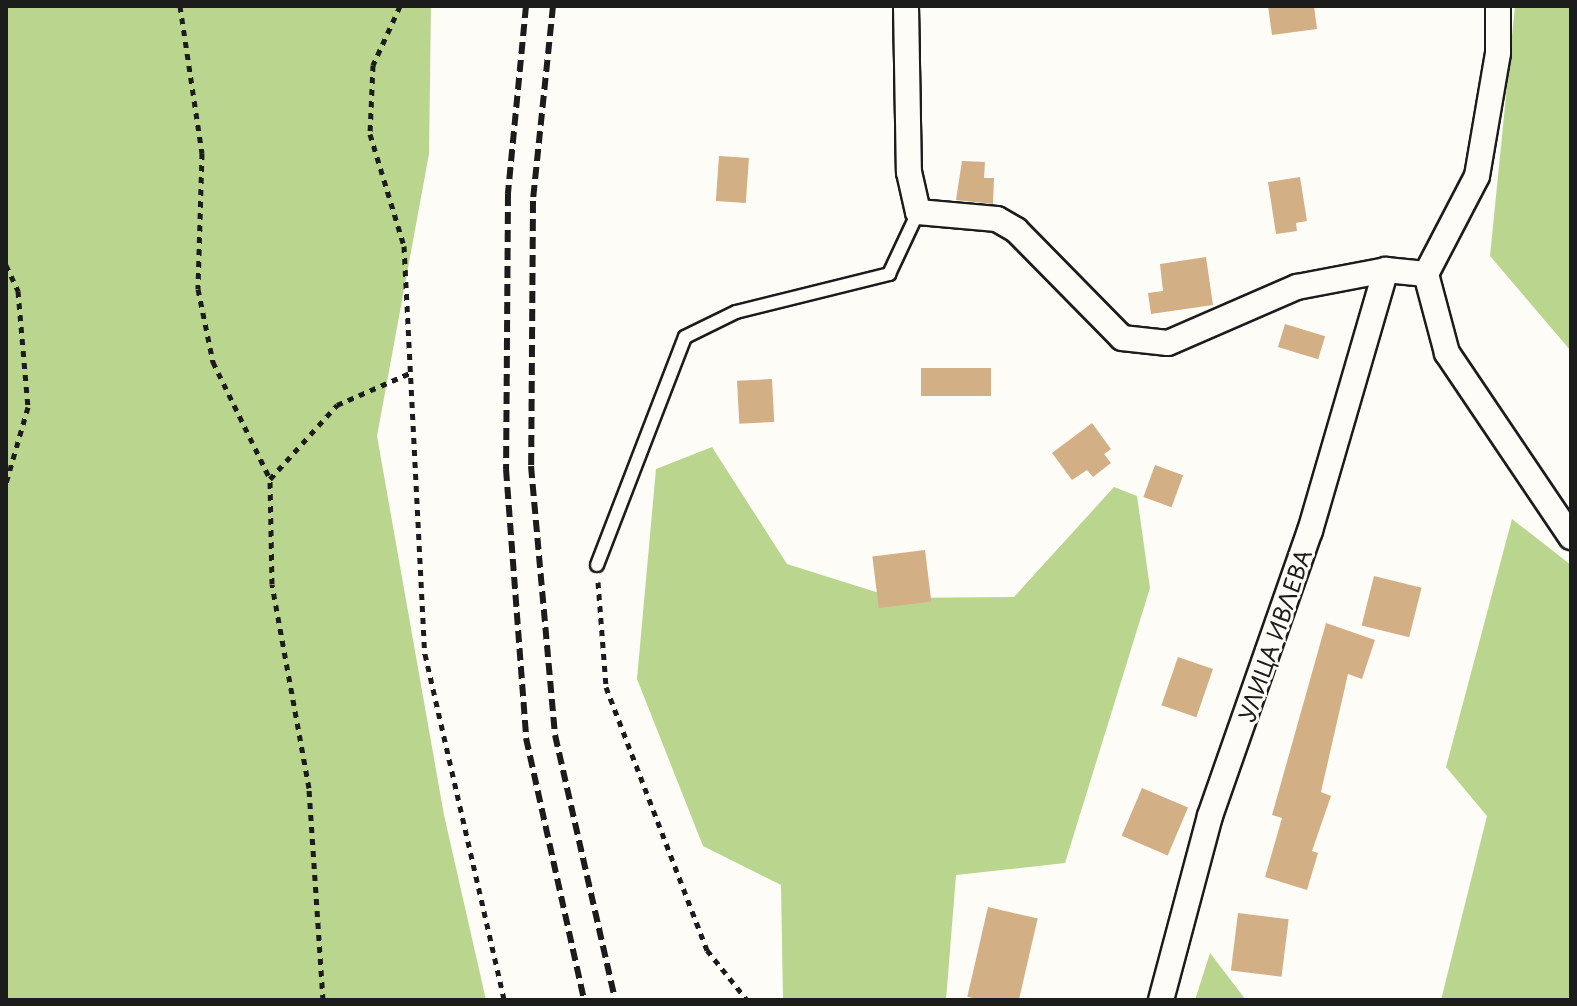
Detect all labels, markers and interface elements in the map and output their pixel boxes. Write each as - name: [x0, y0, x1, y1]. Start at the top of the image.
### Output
- street label: УЛИЦА ИВЛЕВА: [1232, 544, 1316, 726]

